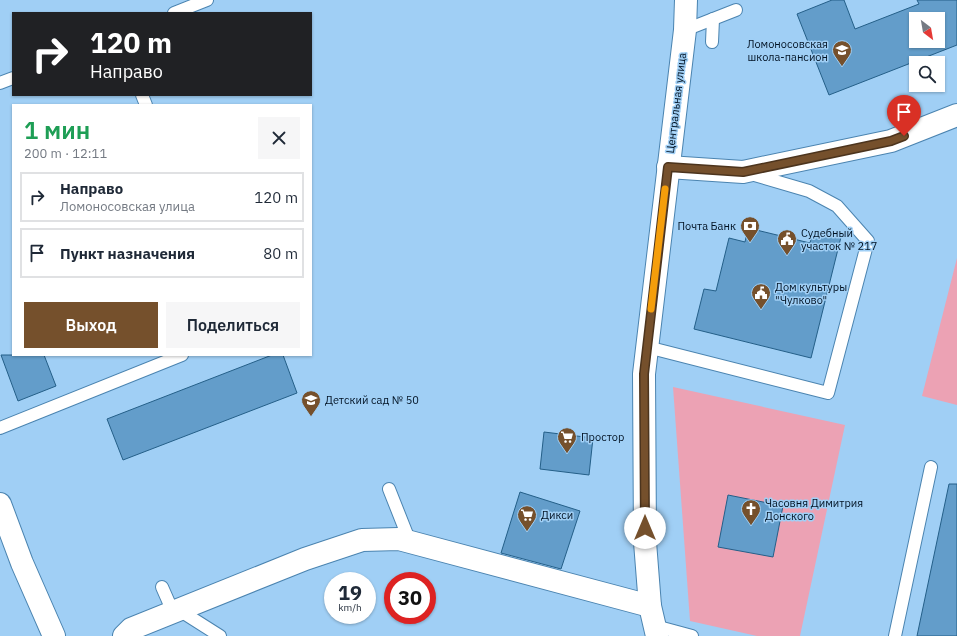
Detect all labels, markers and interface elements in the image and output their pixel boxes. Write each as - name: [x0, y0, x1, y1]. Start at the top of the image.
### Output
- north arrow: [909, 12, 945, 48]
- map controls: [909, 12, 945, 92]
- text: 120 m: [90, 24, 172, 61]
- icon: right: [24, 28, 76, 80]
- place label: Ломоносовская школа-пансион: [747, 37, 828, 64]
- school or university icon: Ломоносовская школа-пансион: [831, 39, 853, 67]
- street label: Центральная улица: [663, 52, 689, 154]
- button: search: [909, 56, 945, 92]
- text: Направо: [90, 60, 163, 83]
- pin: [887, 95, 921, 136]
- icon: arrive: [893, 101, 915, 123]
- text: 1 мин: [24, 114, 90, 146]
- button: close: [258, 117, 300, 159]
- text: 200 m · 12:11: [24, 145, 107, 162]
- text: Направо: [60, 179, 123, 198]
- icon: right: [26, 186, 48, 208]
- text: 120 m: [254, 188, 298, 207]
- text: Ломоносовская улица: [60, 198, 195, 215]
- bank icon: Почта Банк: [739, 215, 761, 243]
- place label: Почта Банк: [677, 219, 736, 233]
- place label: Судебный участок № 217: [801, 226, 877, 253]
- public building icon: Судебный участок № 217: [776, 228, 798, 256]
- icon: arrive: [26, 242, 48, 264]
- text: Пункт назначения: [60, 244, 195, 263]
- text: 80 m: [263, 244, 298, 263]
- place label: Дом культуры "Чулково": [775, 280, 847, 307]
- public building icon: Дом культуры "Чулково": [750, 282, 772, 310]
- button: Выход: [24, 302, 158, 348]
- button: Поделиться: [166, 302, 300, 348]
- school or university icon: Детский сад № 50: [300, 389, 322, 417]
- place label: Детский сад № 50: [325, 393, 419, 407]
- supermarket icon: Простор: [556, 426, 578, 454]
- place label: Простор: [581, 430, 624, 444]
- place label: Часовня Димитрия Донского: [765, 496, 863, 523]
- church icon: Часовня Димитрия Донского: [740, 498, 762, 526]
- supermarket icon: Дикси: [516, 504, 538, 532]
- position arrow: [624, 507, 666, 549]
- place label: Дикси: [541, 508, 573, 522]
- speed limit sign: 30: [384, 572, 436, 624]
- text: 19: [338, 579, 362, 606]
- text: km/h: [338, 601, 362, 614]

